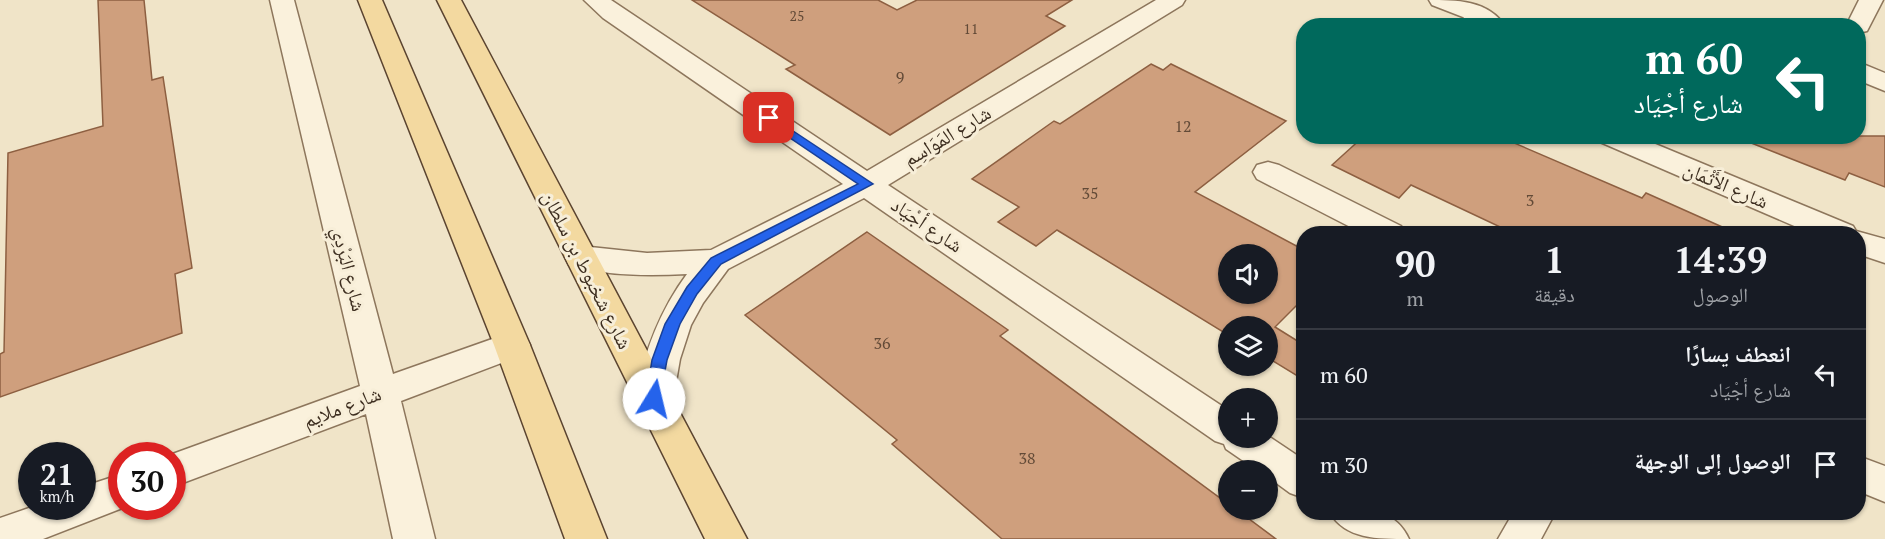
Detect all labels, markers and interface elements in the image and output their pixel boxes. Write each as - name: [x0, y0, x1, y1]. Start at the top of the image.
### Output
- house number: 25: [790, 6, 804, 25]
- house number: 11: [964, 19, 978, 38]
- text: 60 m: [1645, 30, 1743, 86]
- icon: left: [1764, 42, 1842, 120]
- house number: 9: [896, 66, 904, 88]
- text: شارع أجْيَاد: [1634, 85, 1743, 121]
- pin: [743, 92, 794, 143]
- street label: شارع المَوَاسِم: [898, 99, 996, 173]
- icon: arrive: [752, 101, 785, 134]
- house number: 12: [1174, 115, 1192, 137]
- street label: شارع الأَثْمَان: [1680, 155, 1773, 215]
- house number: 35: [1081, 182, 1099, 204]
- street label: شارع شخبوط بن سلطان: [536, 186, 639, 354]
- house number: 3: [1526, 189, 1534, 211]
- street label: شارع أجْيَاد: [886, 191, 968, 258]
- street label: شارع البَرْدِي: [323, 224, 373, 315]
- text: 1: [1544, 236, 1565, 283]
- text: 14:39: [1674, 236, 1767, 283]
- text: 90: [1395, 240, 1435, 287]
- map controls: [1218, 244, 1278, 520]
- button: sound: [1218, 244, 1278, 304]
- text: دقيقة: [1534, 281, 1575, 308]
- text: الوصول: [1693, 281, 1748, 308]
- text: m: [1406, 285, 1424, 312]
- button: layers: [1218, 316, 1278, 376]
- house number: 36: [873, 332, 891, 354]
- text: انعطف يسارًا: [1685, 339, 1791, 368]
- icon: left: [1809, 358, 1842, 391]
- text: 60 m: [1320, 360, 1368, 389]
- position arrow: [622, 367, 686, 431]
- text: شارع أجْيَاد: [1710, 376, 1791, 403]
- street label: شارع ملايم: [299, 379, 385, 435]
- button: +: [1218, 388, 1278, 448]
- speed limit sign: 30: [108, 442, 186, 520]
- text: الوصول إلى الوجهة: [1634, 446, 1791, 475]
- house number: 38: [1018, 447, 1036, 469]
- icon: arrive: [1809, 448, 1842, 481]
- text: 30 m: [1320, 450, 1368, 479]
- text: 21: [40, 454, 74, 494]
- button: −: [1218, 460, 1278, 520]
- text: km/h: [40, 486, 74, 506]

